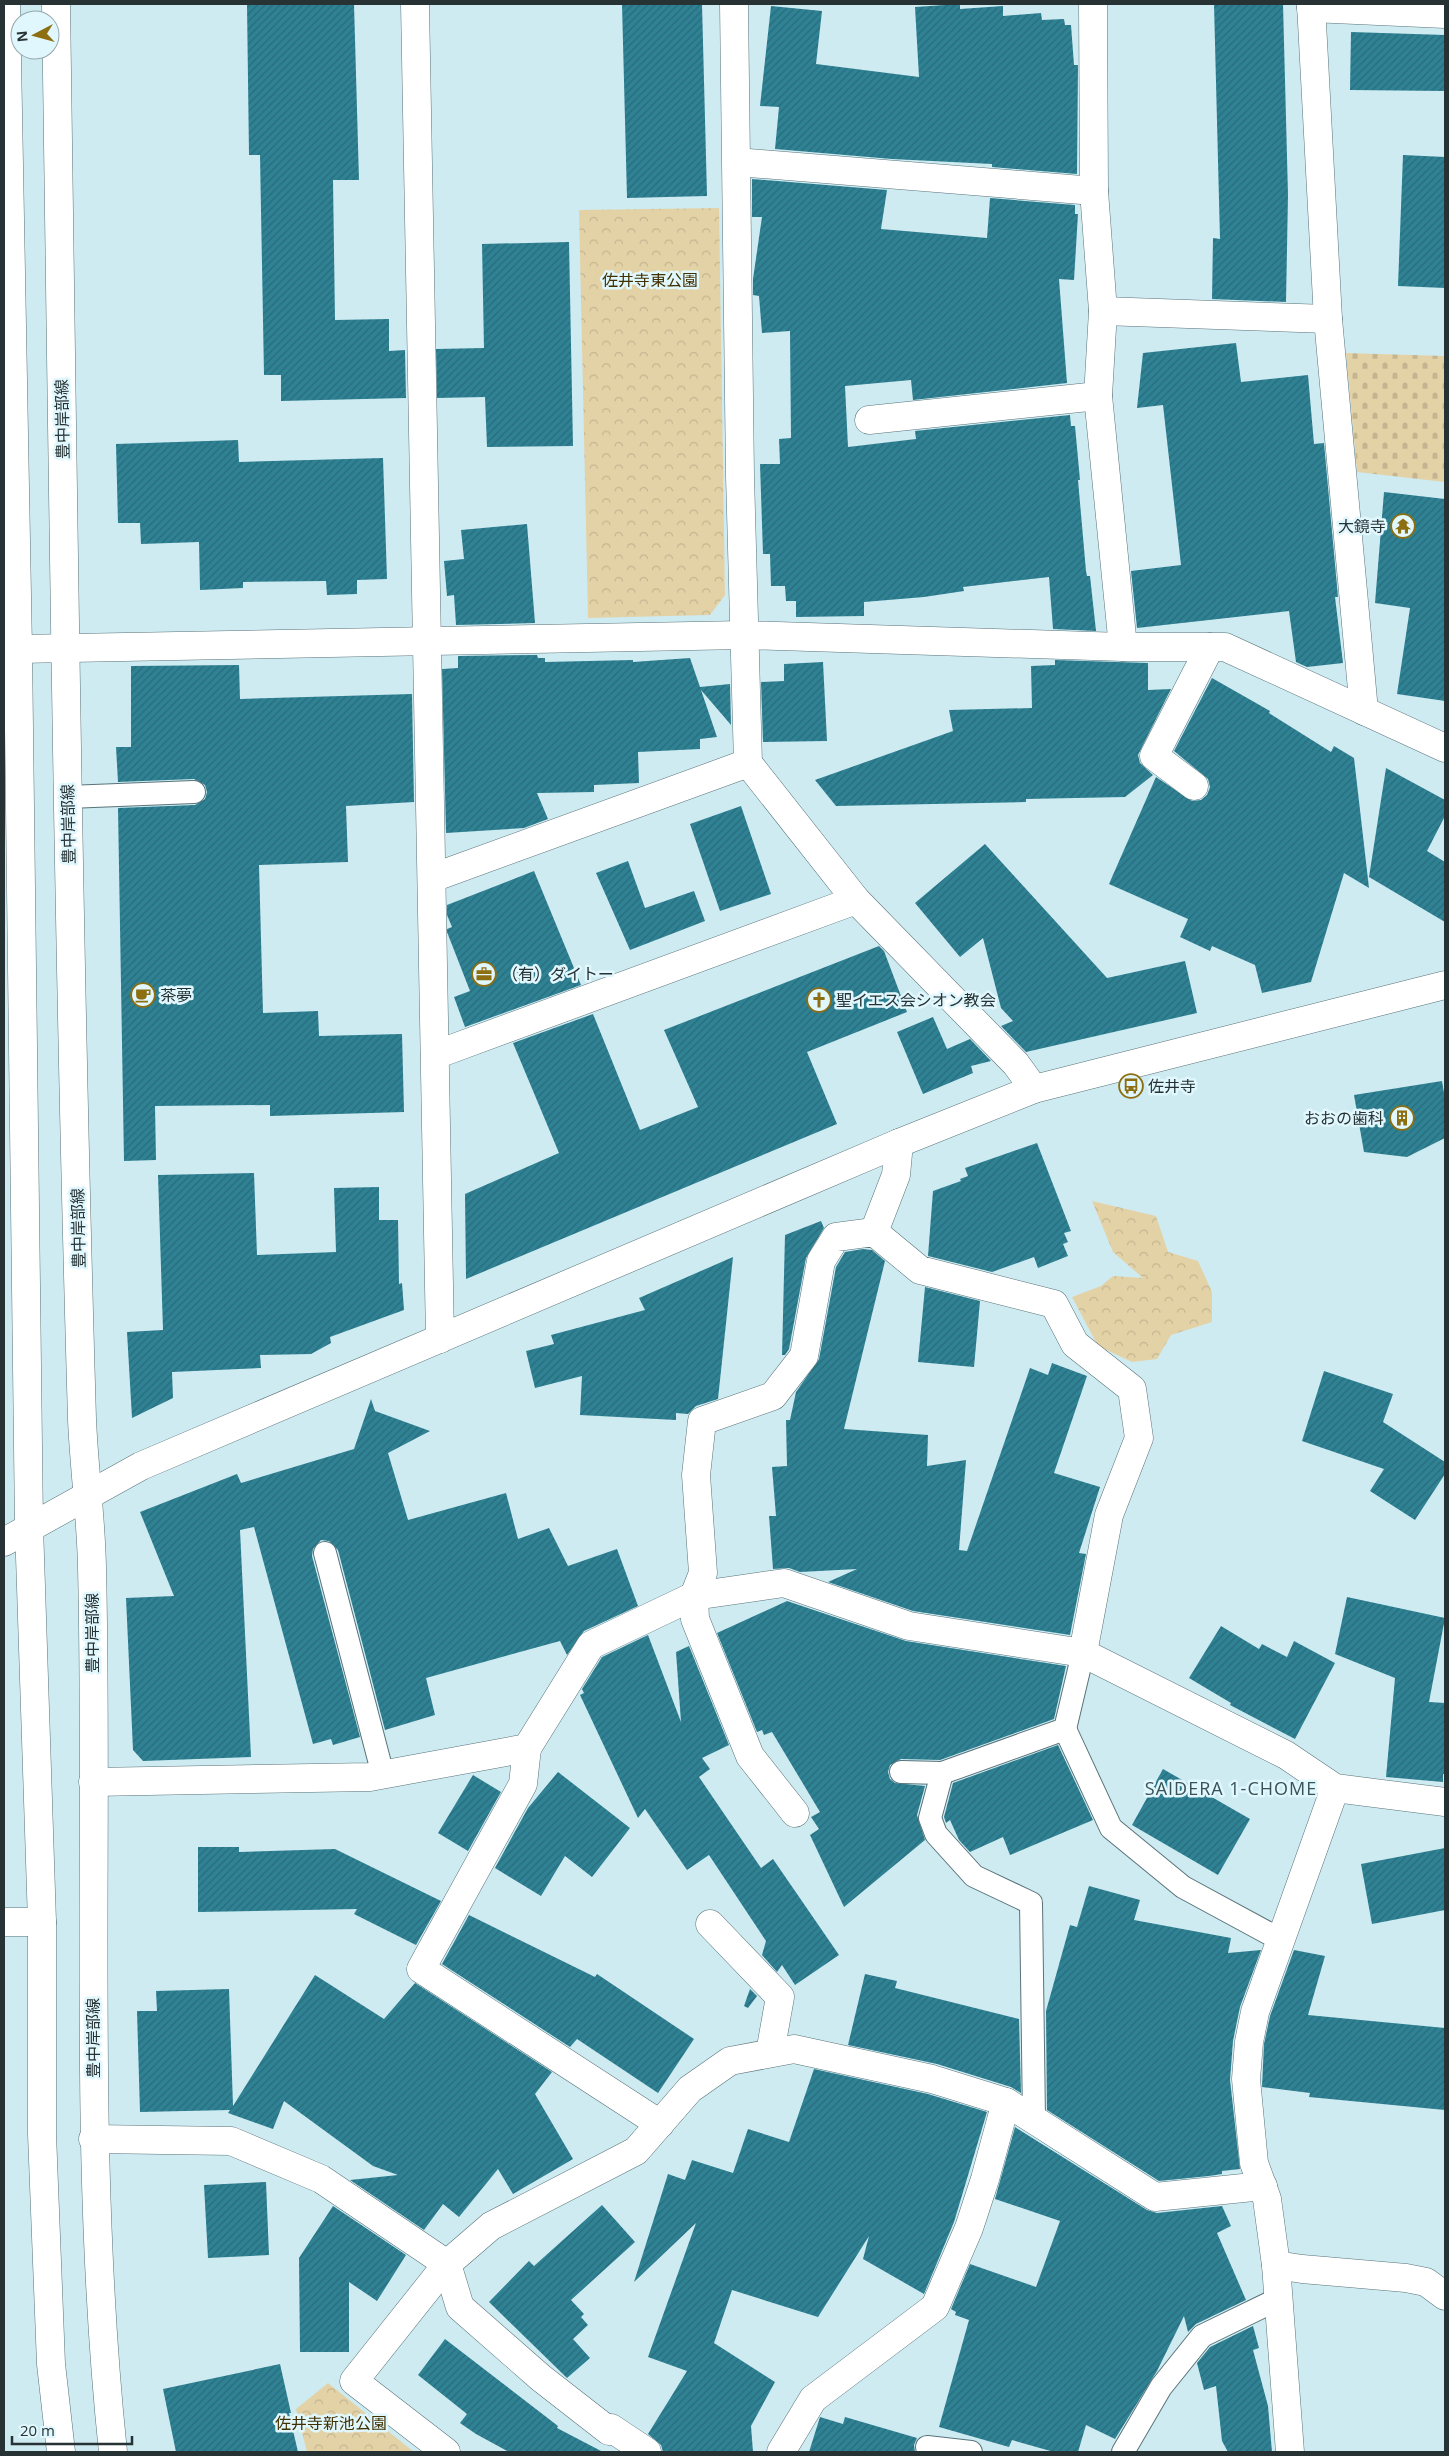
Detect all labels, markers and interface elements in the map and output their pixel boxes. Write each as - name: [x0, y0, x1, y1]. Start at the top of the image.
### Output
- north arrow: [10, 10, 60, 60]
- text: N: [12, 30, 32, 43]
- park label: 佐井寺東公園: [602, 269, 698, 291]
- street label: 豊中岸部線: [50, 379, 74, 459]
- temple icon: 大鏡寺: [1390, 513, 1416, 539]
- place label: 大鏡寺: [1338, 515, 1386, 537]
- street label: 豊中岸部線: [56, 784, 80, 864]
- office icon: （有）ダイトー: [471, 961, 497, 987]
- place label: （有）ダイトー: [502, 963, 614, 985]
- cafe icon: 茶夢: [130, 982, 156, 1008]
- place label: 茶夢: [160, 984, 192, 1006]
- church icon: 聖イエス会シオン教会: [806, 987, 832, 1013]
- place label: 聖イエス会シオン教会: [836, 989, 996, 1011]
- bus stop icon: 佐井寺: [1118, 1073, 1144, 1099]
- place label: 佐井寺: [1148, 1075, 1196, 1097]
- building icon: おおの歯科: [1389, 1105, 1415, 1131]
- place label: おおの歯科: [1304, 1107, 1384, 1129]
- street label: 豊中岸部線: [66, 1188, 90, 1268]
- street label: 豊中岸部線: [81, 1593, 103, 1673]
- district label: SAIDERA 1-CHOME: [1145, 1776, 1317, 1800]
- street label: 豊中岸部線: [82, 1998, 104, 2078]
- park label: 佐井寺新池公園: [275, 2412, 387, 2434]
- scale bar: [12, 2414, 132, 2446]
- text: 20 m: [20, 2420, 55, 2440]

